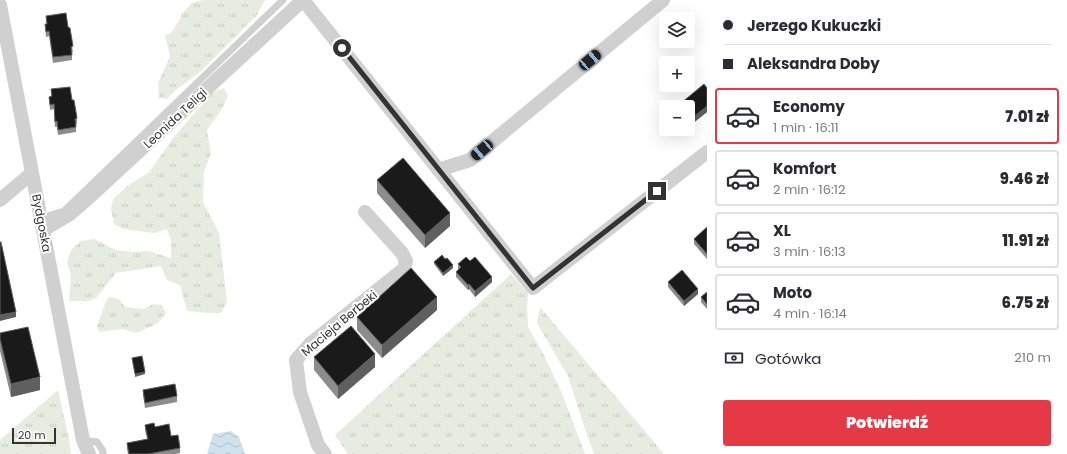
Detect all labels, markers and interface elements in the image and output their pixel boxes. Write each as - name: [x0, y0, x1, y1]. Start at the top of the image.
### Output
- map controls: [659, 12, 695, 136]
- button: layers: [659, 12, 695, 48]
- text: Jerzego Kukuczki: [747, 15, 881, 36]
- route start: [333, 39, 351, 57]
- car: [577, 48, 603, 72]
- text: Aleksandra Doby: [747, 53, 880, 74]
- button: +: [659, 56, 695, 92]
- street label: Leonida Teligi: [139, 84, 211, 152]
- text: Economy: [773, 96, 845, 117]
- icon: car: [725, 98, 761, 134]
- button: −: [659, 100, 695, 136]
- text: 7.01 zł: [1005, 106, 1049, 127]
- text: 1 min · 16:11: [773, 118, 839, 137]
- car: [469, 138, 495, 162]
- text: Komfort: [773, 158, 836, 179]
- icon: car: [725, 160, 761, 196]
- text: 9.46 zł: [1000, 168, 1049, 189]
- text: 2 min · 16:12: [773, 180, 845, 199]
- route end: [648, 182, 666, 200]
- street label: Bydgoska: [28, 193, 56, 253]
- text: XL: [773, 220, 791, 241]
- icon: car: [725, 222, 761, 258]
- text: 11.91 zł: [1002, 230, 1049, 251]
- text: 3 min · 16:13: [773, 242, 846, 261]
- text: Moto: [773, 282, 812, 303]
- icon: car: [725, 284, 761, 320]
- street label: Macieja Berbeki: [297, 286, 381, 360]
- text: 6.75 zł: [1002, 292, 1049, 313]
- text: 4 min · 16:14: [773, 304, 847, 323]
- icon: cash: [723, 347, 745, 369]
- text: Gotówka: [755, 348, 822, 369]
- text: 210 m: [1014, 348, 1051, 367]
- button: Potwierdź: [723, 400, 1051, 446]
- scale bar: [12, 426, 56, 445]
- text: 20 m: [18, 427, 46, 443]

